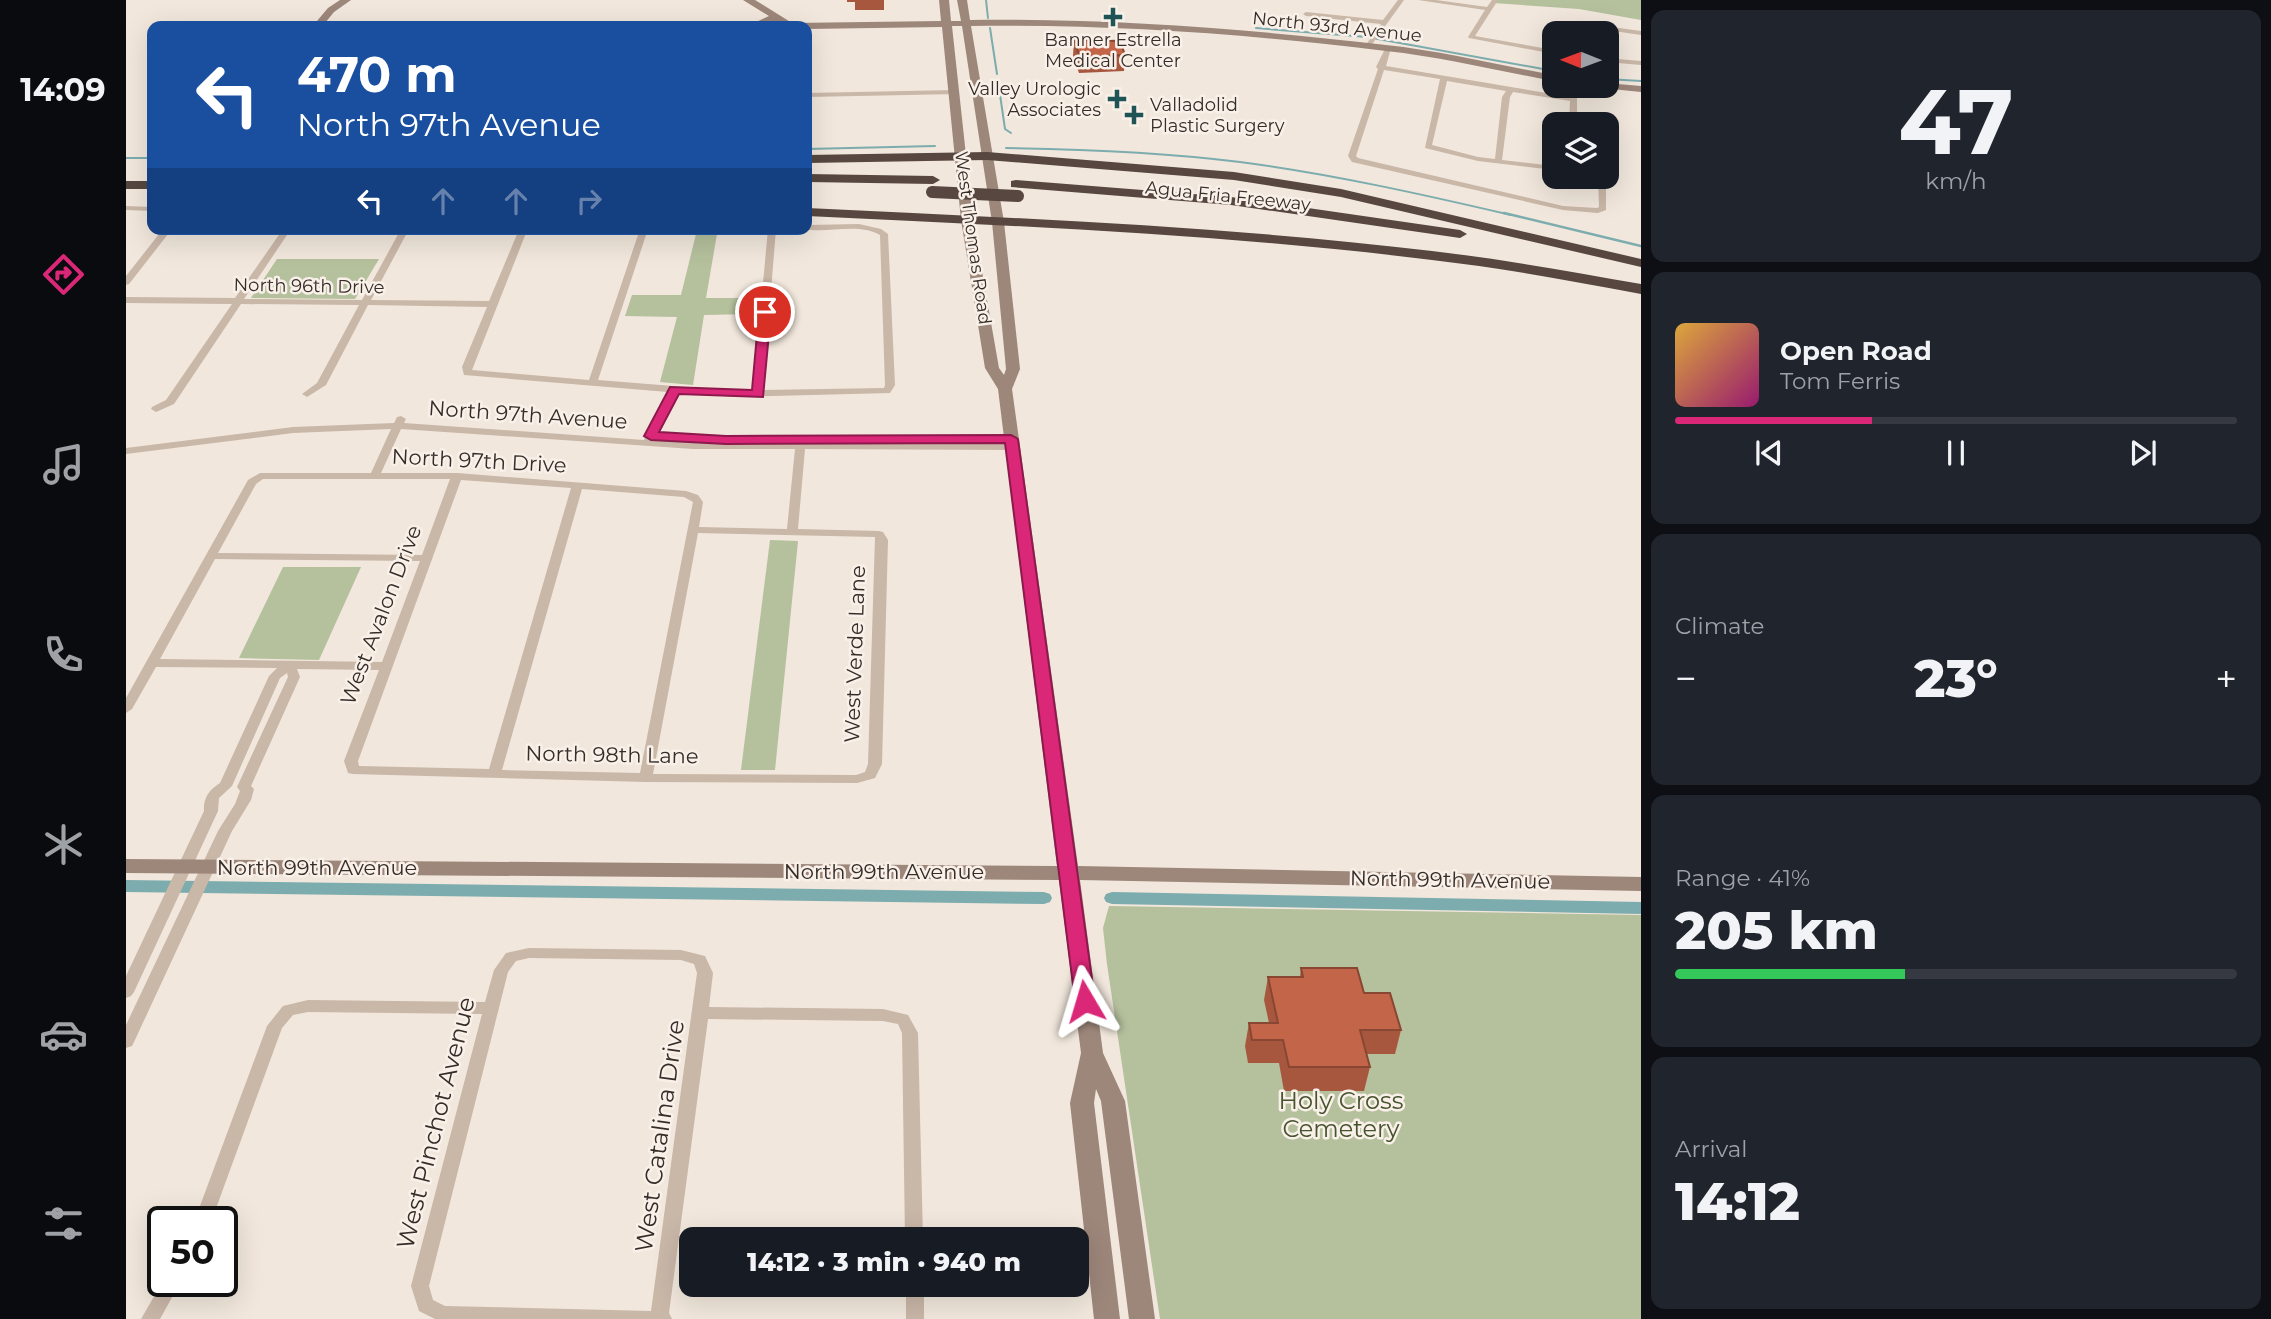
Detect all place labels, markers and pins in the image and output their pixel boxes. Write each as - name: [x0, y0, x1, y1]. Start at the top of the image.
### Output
- marker: Banner Estrella Medical Center: [1103, 7, 1123, 27]
- place label: Banner Estrella Medical Center: [1044, 29, 1182, 72]
- place label: Valley Urologic Associates: [968, 78, 1101, 121]
- marker: Valley Urologic Associates: [1107, 89, 1127, 109]
- place label: Valladolid Plastic Surgery: [1150, 94, 1285, 137]
- marker: Valladolid Plastic Surgery: [1124, 105, 1144, 125]
- pin: [735, 282, 795, 342]

